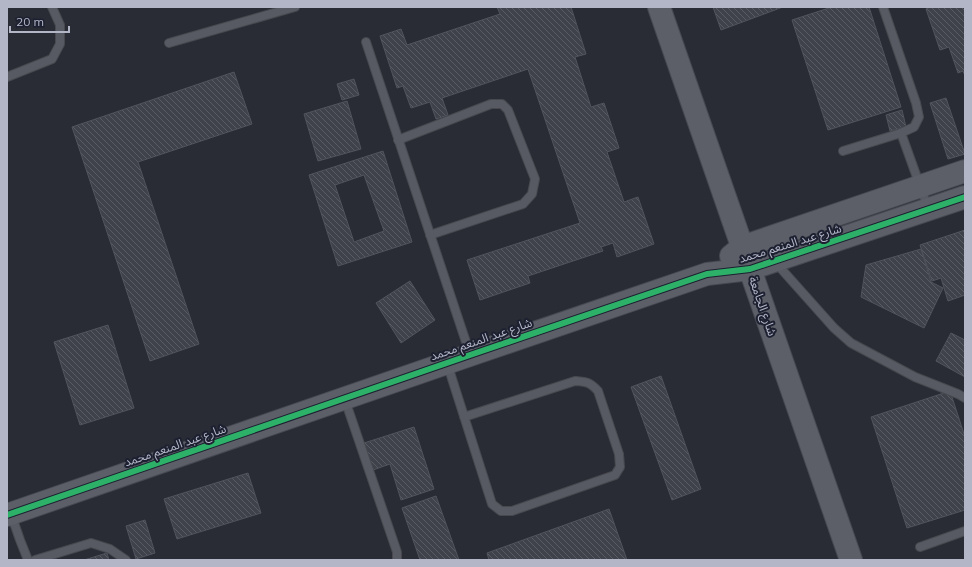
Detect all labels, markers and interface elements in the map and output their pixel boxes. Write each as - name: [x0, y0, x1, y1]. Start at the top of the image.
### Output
- scale bar: [10, 8, 69, 34]
- text: 20 m: [16, 14, 44, 29]
- street label: شارع عبد المنعم محمد: [737, 220, 844, 268]
- street label: شارع الجامعة: [744, 274, 780, 338]
- street label: شارع عبد المنعم محمد: [428, 315, 534, 365]
- street label: شارع عبد المنعم محمد: [122, 421, 228, 471]

